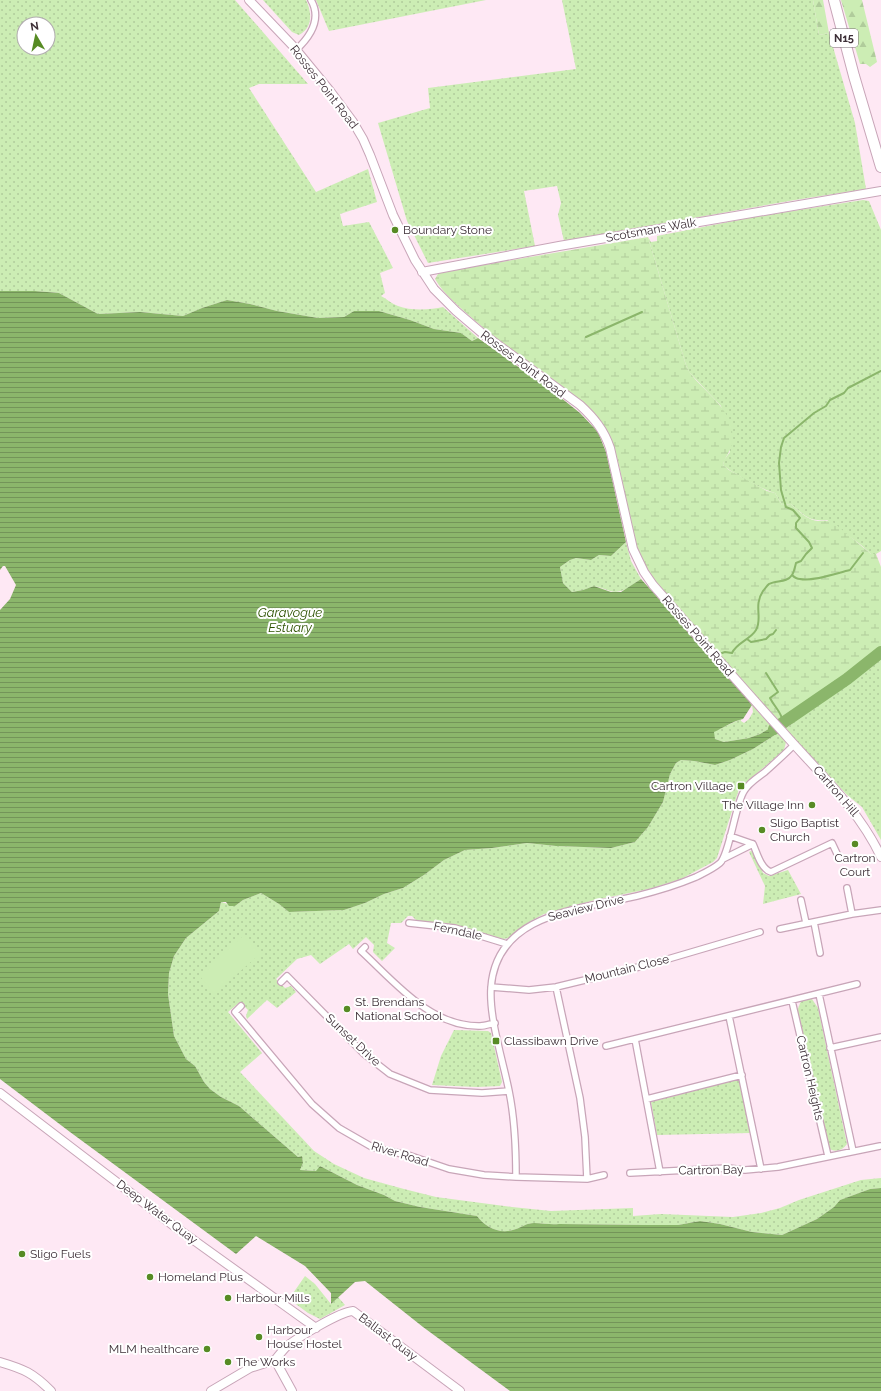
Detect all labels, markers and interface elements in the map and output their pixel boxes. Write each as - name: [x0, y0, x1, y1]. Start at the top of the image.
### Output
- north arrow: [16, 16, 56, 56]
- text: N: [29, 20, 40, 34]
- road number: N15: [830, 29, 858, 47]
- street label: Rosses Point Road: [287, 42, 361, 132]
- street label: Scotsmans Walk: [605, 215, 698, 245]
- place label: Boundary Stone: [403, 223, 492, 237]
- marker: Boundary Stone: [390, 225, 400, 235]
- street label: Rosses Point Road: [478, 328, 568, 400]
- street label: Rosses Point Road: [659, 593, 737, 679]
- water label: Garavogue Estuary: [258, 605, 322, 635]
- street label: Cartron Hill: [810, 763, 862, 820]
- place label: Cartron Village: [651, 779, 733, 793]
- marker: Cartron Village: [736, 781, 746, 791]
- place label: The Village Inn: [722, 798, 804, 812]
- marker: The Village Inn: [807, 800, 817, 810]
- place label: Sligo Baptist Church: [770, 816, 839, 844]
- marker: Sligo Baptist Church: [757, 825, 767, 835]
- marker: Cartron Court: [850, 839, 860, 849]
- place label: Cartron Court: [834, 851, 876, 879]
- street label: Seaview Drive: [547, 892, 625, 924]
- street label: Ferndale: [432, 919, 484, 943]
- street label: Mountain Close: [583, 952, 671, 986]
- place label: St. Brendans National School: [355, 995, 443, 1023]
- marker: St. Brendans National School: [342, 1004, 352, 1014]
- street label: Sunset Drive: [323, 1011, 383, 1069]
- place label: Classibawn Drive: [504, 1034, 598, 1048]
- street label: Cartron Heights: [793, 1034, 827, 1122]
- marker: Classibawn Drive: [491, 1036, 501, 1046]
- street label: River Road: [370, 1139, 430, 1169]
- street label: Cartron Bay: [678, 1162, 744, 1178]
- street label: Deep Water Quay: [114, 1177, 201, 1247]
- place label: Sligo Fuels: [30, 1247, 91, 1261]
- marker: Sligo Fuels: [17, 1249, 27, 1259]
- place label: Homeland Plus: [158, 1270, 243, 1284]
- marker: Homeland Plus: [145, 1272, 155, 1282]
- place label: Harbour Mills: [236, 1291, 310, 1305]
- marker: Harbour Mills: [223, 1293, 233, 1303]
- street label: Ballast Quay: [356, 1311, 420, 1364]
- place label: Harbour House Hostel: [267, 1323, 343, 1351]
- marker: Harbour House Hostel: [254, 1332, 264, 1342]
- place label: MLM healthcare: [109, 1342, 199, 1356]
- marker: MLM healthcare: [202, 1344, 212, 1354]
- place label: The Works: [236, 1355, 295, 1369]
- marker: The Works: [223, 1357, 233, 1367]

